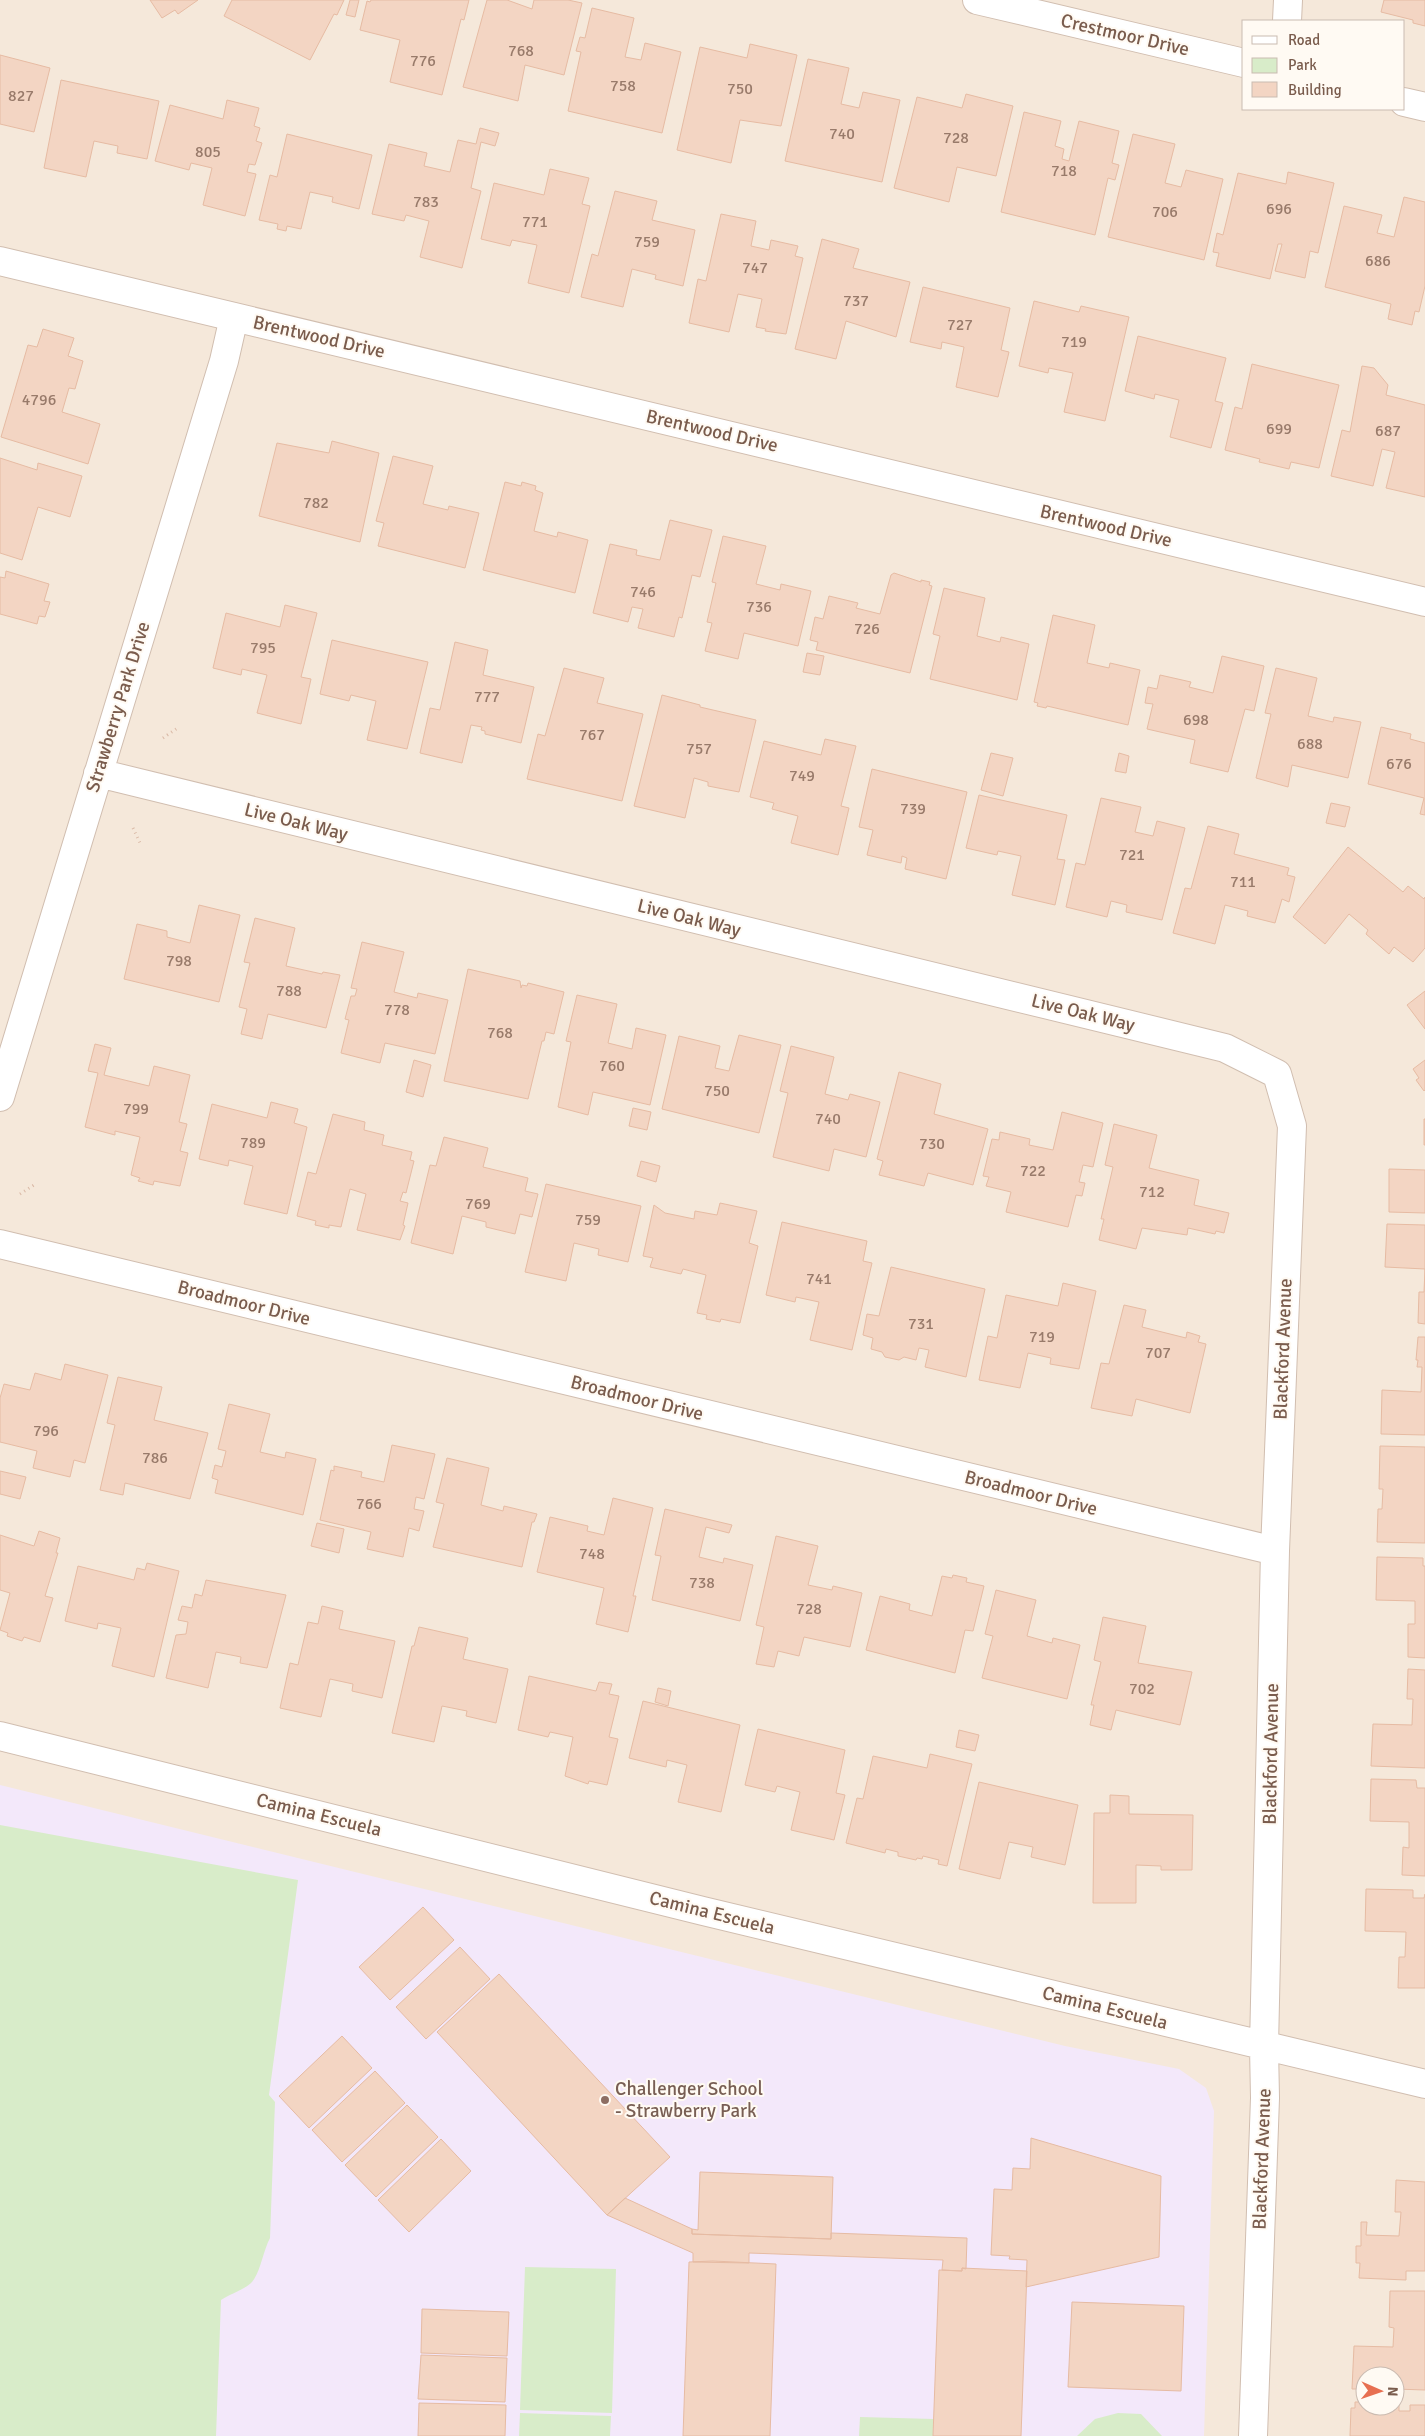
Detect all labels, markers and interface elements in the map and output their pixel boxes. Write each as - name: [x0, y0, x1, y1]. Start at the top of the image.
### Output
- street label: Crestmoor Drive: [1058, 9, 1192, 61]
- legend: [1242, 20, 1405, 110]
- text: Road: [1288, 31, 1320, 49]
- house number: 768: [508, 41, 534, 61]
- house number: 776: [410, 51, 436, 71]
- text: Park: [1288, 56, 1317, 74]
- house number: 758: [610, 76, 636, 96]
- house number: 750: [727, 79, 753, 99]
- text: Building: [1288, 81, 1342, 99]
- house number: 827: [8, 86, 34, 106]
- house number: 740: [829, 124, 855, 144]
- house number: 728: [943, 128, 969, 148]
- house number: 805: [195, 142, 221, 162]
- house number: 718: [1051, 161, 1077, 181]
- house number: 783: [413, 192, 439, 212]
- house number: 696: [1266, 199, 1292, 219]
- house number: 706: [1152, 202, 1178, 222]
- house number: 771: [522, 212, 548, 232]
- house number: 759: [634, 232, 660, 252]
- house number: 686: [1365, 251, 1391, 271]
- house number: 747: [742, 258, 768, 278]
- house number: 737: [843, 291, 869, 311]
- street label: Brentwood Drive: [251, 310, 387, 364]
- house number: 727: [947, 315, 973, 335]
- house number: 719: [1061, 332, 1087, 352]
- house number: 4796: [22, 390, 56, 410]
- street label: Brentwood Drive: [644, 404, 780, 458]
- house number: 699: [1266, 419, 1292, 439]
- house number: 687: [1375, 421, 1401, 441]
- house number: 782: [303, 493, 329, 513]
- street label: Brentwood Drive: [1038, 499, 1174, 553]
- house number: 746: [630, 582, 656, 602]
- house number: 736: [746, 597, 772, 617]
- street label: Strawberry Park Drive: [81, 619, 155, 795]
- house number: 726: [854, 619, 880, 639]
- house number: 795: [250, 638, 276, 658]
- house number: 777: [474, 687, 500, 707]
- house number: 698: [1183, 710, 1209, 730]
- house number: 767: [579, 725, 605, 745]
- house number: 688: [1297, 734, 1323, 754]
- house number: 757: [686, 739, 712, 759]
- house number: 676: [1386, 754, 1412, 774]
- house number: 749: [789, 766, 815, 786]
- street label: Live Oak Way: [242, 798, 350, 846]
- house number: 739: [900, 799, 926, 819]
- house number: 721: [1119, 845, 1145, 865]
- house number: 711: [1230, 872, 1256, 892]
- street label: Live Oak Way: [635, 894, 743, 942]
- house number: 798: [166, 951, 192, 971]
- house number: 788: [276, 981, 302, 1001]
- street label: Live Oak Way: [1029, 989, 1137, 1037]
- house number: 778: [384, 1000, 410, 1020]
- house number: 768: [487, 1023, 513, 1043]
- house number: 760: [599, 1056, 625, 1076]
- house number: 750: [704, 1081, 730, 1101]
- house number: 799: [123, 1099, 149, 1119]
- house number: 740: [815, 1109, 841, 1129]
- house number: 789: [240, 1133, 266, 1153]
- house number: 730: [919, 1134, 945, 1154]
- house number: 722: [1020, 1161, 1046, 1181]
- house number: 712: [1139, 1182, 1165, 1202]
- house number: 769: [465, 1194, 491, 1214]
- house number: 759: [575, 1210, 601, 1230]
- house number: 741: [806, 1269, 832, 1289]
- street label: Broadmoor Drive: [175, 1275, 313, 1331]
- street label: Blackford Avenue: [1269, 1278, 1297, 1420]
- house number: 731: [908, 1314, 934, 1334]
- house number: 719: [1029, 1327, 1055, 1347]
- house number: 707: [1145, 1343, 1171, 1363]
- street label: Broadmoor Drive: [568, 1370, 706, 1426]
- house number: 796: [33, 1421, 59, 1441]
- house number: 786: [142, 1448, 168, 1468]
- street label: Broadmoor Drive: [962, 1465, 1100, 1521]
- house number: 766: [356, 1494, 382, 1514]
- house number: 748: [579, 1544, 605, 1564]
- house number: 738: [689, 1573, 715, 1593]
- house number: 728: [796, 1599, 822, 1619]
- house number: 702: [1129, 1679, 1155, 1699]
- street label: Blackford Avenue: [1258, 1683, 1284, 1825]
- street label: Camina Escuela: [254, 1788, 384, 1842]
- street label: Camina Escuela: [647, 1886, 777, 1940]
- street label: Camina Escuela: [1040, 1981, 1170, 2035]
- place label: Challenger School - Strawberry Park: [615, 2077, 763, 2123]
- street label: Blackford Avenue: [1248, 2088, 1276, 2230]
- marker: Challenger School - Strawberry Park: [599, 2094, 611, 2106]
- north arrow: [1355, 2366, 1405, 2416]
- text: N: [1384, 2386, 1401, 2397]

